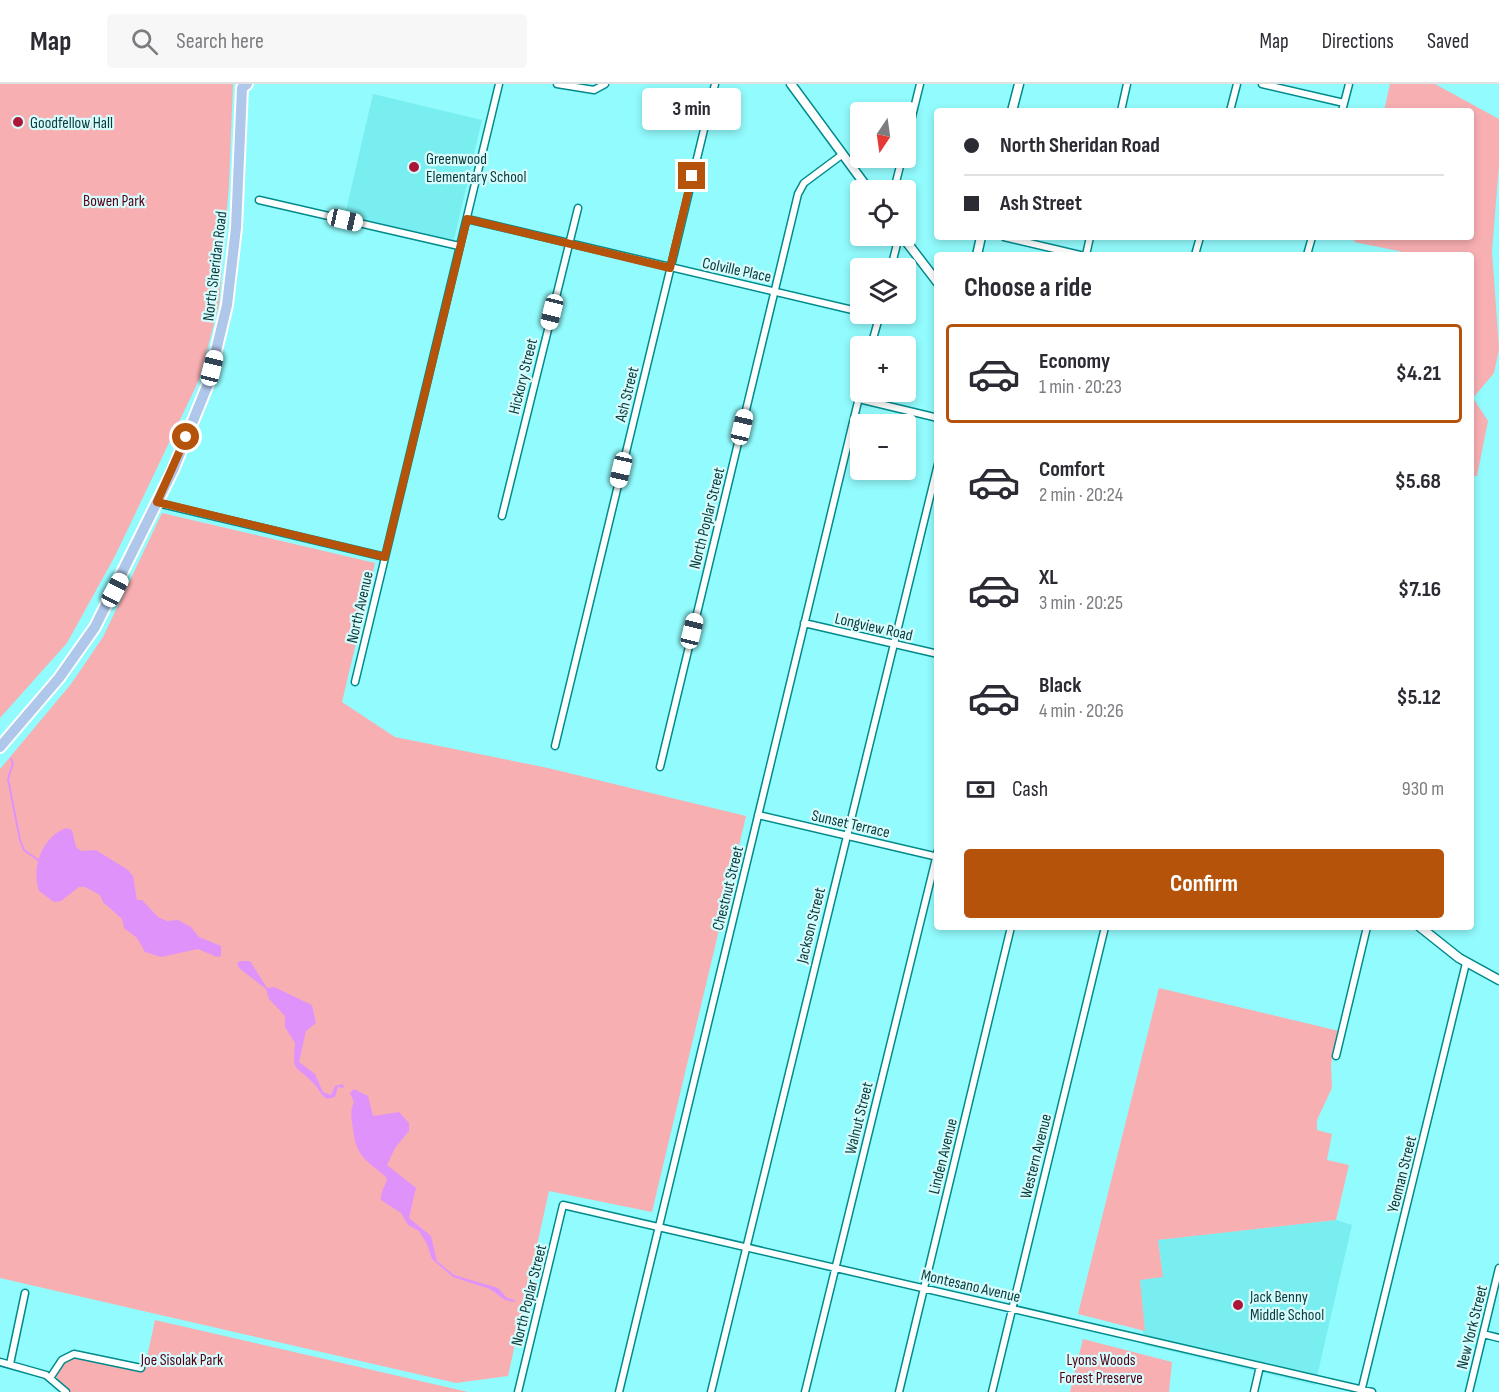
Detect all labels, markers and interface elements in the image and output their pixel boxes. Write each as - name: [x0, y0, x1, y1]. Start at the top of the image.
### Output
- search box: [107, 14, 527, 68]
- text: Map: [30, 25, 71, 58]
- icon: search: [128, 25, 161, 58]
- text: Search here: [176, 28, 264, 55]
- text: Map: [1259, 29, 1289, 54]
- text: Directions: [1322, 29, 1394, 54]
- text: Saved: [1427, 29, 1469, 54]
- callout: 3 min: [642, 89, 742, 131]
- text: 3 min: [672, 97, 711, 121]
- north arrow: [850, 102, 916, 168]
- map controls: [850, 102, 916, 480]
- place label: Goodfellow Hall: [30, 114, 113, 133]
- marker: Goodfellow Hall: [11, 115, 25, 129]
- text: North Sheridan Road: [1000, 132, 1160, 159]
- place label: Greenwood Elementary School: [426, 150, 526, 187]
- marker: Greenwood Elementary School: [407, 160, 421, 174]
- route end: [678, 162, 705, 189]
- button: locate: [850, 180, 916, 246]
- text: Ash Street: [1000, 190, 1082, 217]
- park label: Bowen Park: [83, 192, 145, 211]
- car: [325, 207, 365, 233]
- street label: North Sheridan Road: [199, 210, 232, 322]
- street label: Colville Place: [700, 254, 773, 287]
- button: layers: [850, 258, 916, 324]
- text: Choose a ride: [964, 272, 1092, 304]
- car: [539, 292, 565, 332]
- street label: Hickory Street: [505, 336, 542, 416]
- button: +: [850, 336, 916, 402]
- icon: car: [967, 347, 1021, 401]
- car: [199, 348, 225, 388]
- text: Economy: [1039, 348, 1110, 375]
- text: $4.21: [1396, 360, 1441, 387]
- street label: Ash Street: [611, 365, 643, 425]
- text: 1 min · 20:23: [1039, 375, 1122, 399]
- car: [729, 407, 755, 447]
- button: −: [850, 414, 916, 480]
- route start: [172, 423, 199, 450]
- car: [608, 450, 634, 490]
- icon: car: [967, 455, 1021, 509]
- text: Comfort: [1039, 456, 1105, 483]
- street label: North Poplar Street: [686, 466, 729, 571]
- text: $5.68: [1395, 468, 1441, 495]
- text: 2 min · 20:24: [1039, 483, 1123, 507]
- icon: car: [967, 563, 1021, 617]
- text: XL: [1039, 564, 1058, 591]
- car: [99, 570, 131, 610]
- street label: North Avenue: [343, 570, 378, 645]
- text: $7.16: [1398, 576, 1441, 603]
- text: 3 min · 20:25: [1039, 591, 1123, 615]
- street label: Longview Road: [833, 609, 914, 646]
- car: [679, 611, 705, 651]
- icon: car: [967, 671, 1021, 725]
- text: Black: [1039, 672, 1081, 699]
- text: $5.12: [1396, 684, 1441, 711]
- text: 4 min · 20:26: [1039, 699, 1124, 723]
- icon: cash: [964, 773, 997, 806]
- text: Cash: [1012, 776, 1048, 803]
- text: 930 m: [1402, 777, 1444, 801]
- street label: Sunset Terrace: [810, 806, 892, 843]
- street label: Chestnut Street: [709, 844, 748, 933]
- button: Confirm: [964, 849, 1444, 918]
- street label: Jackson Street: [793, 885, 830, 966]
- street label: Walnut Street: [841, 1080, 878, 1156]
- street label: Western Avenue: [1017, 1112, 1056, 1201]
- street label: Linden Avenue: [925, 1117, 962, 1196]
- street label: Yeoman Street: [1384, 1134, 1421, 1215]
- street label: North Poplar Street: [508, 1243, 551, 1348]
- street label: Montesano Avenue: [919, 1266, 1022, 1307]
- street label: New York Street: [1453, 1283, 1492, 1371]
- place label: Jack Benny Middle School: [1249, 1288, 1324, 1325]
- marker: Jack Benny Middle School: [1231, 1298, 1245, 1312]
- park label: Joe Sisolak Park: [140, 1351, 223, 1370]
- park label: Lyons Woods Forest Preserve: [1059, 1351, 1143, 1388]

